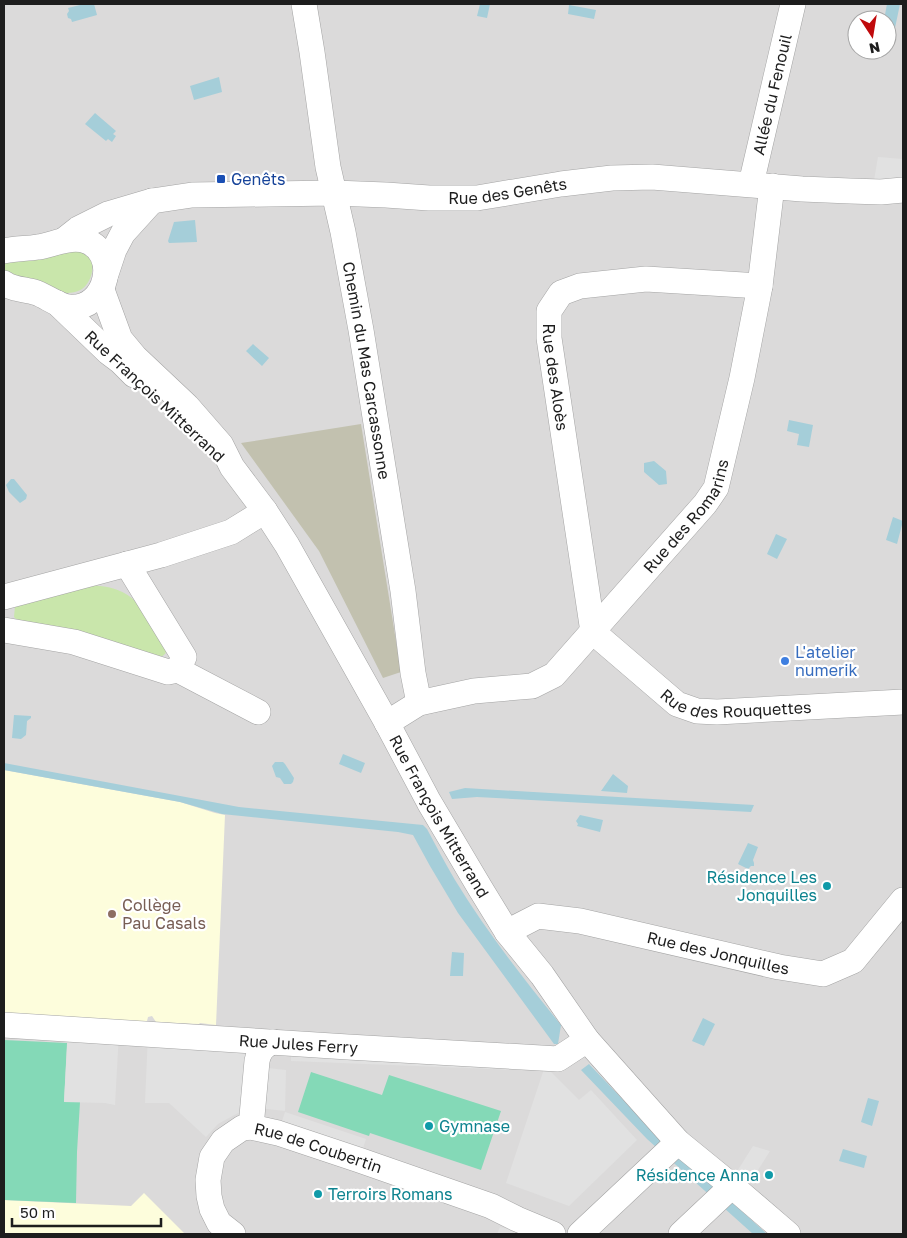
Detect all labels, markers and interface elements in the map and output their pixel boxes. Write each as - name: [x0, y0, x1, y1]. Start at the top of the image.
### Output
- north arrow: [847, 10, 897, 60]
- street label: Allée du Fenouil: [748, 32, 796, 157]
- text: N: [868, 39, 882, 58]
- place label: Genêts: [231, 169, 286, 189]
- marker: Genêts: [215, 173, 227, 185]
- street label: Rue des Genêts: [448, 173, 568, 208]
- street label: Chemin du Mas Carcassonne: [339, 260, 395, 481]
- street label: Rue des Aloès: [539, 324, 573, 432]
- street label: Rue François Mitterrand: [81, 326, 229, 466]
- street label: Rue des Romarins: [639, 457, 732, 577]
- place label: L'atelier numerik: [795, 642, 858, 680]
- marker: L'atelier numerik: [779, 655, 791, 667]
- street label: Rue des Rouquettes: [656, 684, 812, 722]
- street label: Rue François Mitterrand: [385, 731, 494, 901]
- place label: Résidence Les Jonquilles: [707, 867, 817, 905]
- marker: Résidence Les Jonquilles: [821, 880, 833, 892]
- place label: Collège Pau Casals: [122, 895, 206, 933]
- marker: Collège Pau Casals: [106, 908, 118, 920]
- street label: Rue des Jonquilles: [645, 927, 791, 978]
- street label: Rue Jules Ferry: [238, 1030, 359, 1058]
- place label: Gymnase: [439, 1116, 510, 1136]
- street label: Rue de Coubertin: [253, 1118, 385, 1177]
- marker: Gymnase: [423, 1120, 435, 1132]
- place label: Résidence Anna: [636, 1165, 759, 1185]
- marker: Résidence Anna: [763, 1169, 775, 1181]
- place label: Terroirs Romans: [328, 1184, 453, 1204]
- marker: Terroirs Romans: [312, 1188, 324, 1200]
- scale bar: [12, 1196, 161, 1228]
- text: 50 m: [20, 1203, 55, 1221]

